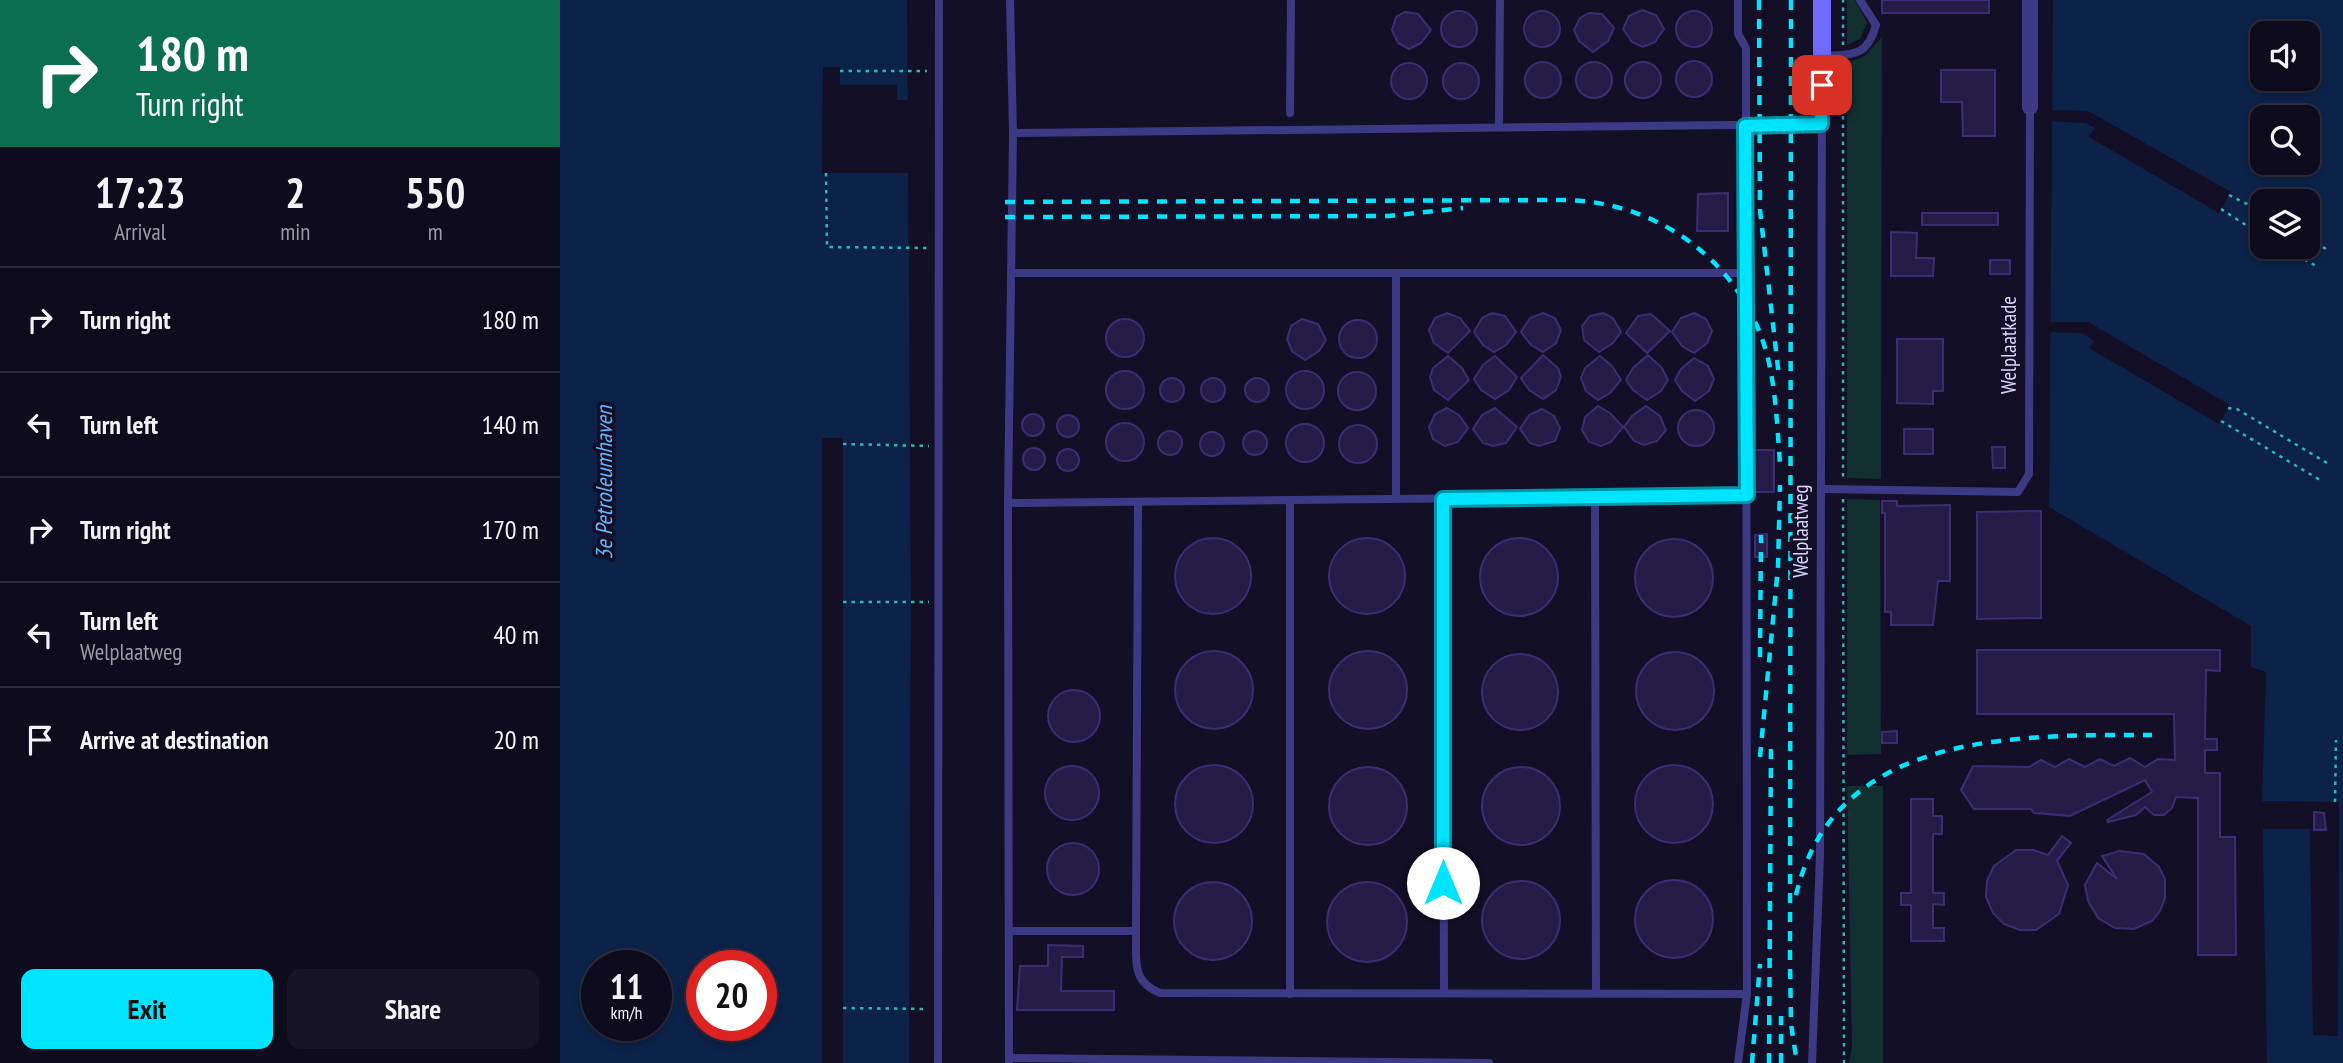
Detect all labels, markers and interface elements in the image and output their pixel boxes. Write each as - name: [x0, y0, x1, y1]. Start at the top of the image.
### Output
- text: 180 m: [136, 21, 249, 85]
- map controls: [2250, 21, 2320, 259]
- button: sound: [2250, 21, 2320, 91]
- icon: right: [21, 28, 112, 119]
- pin: [1792, 55, 1852, 115]
- icon: arrive: [1803, 66, 1841, 104]
- text: Turn right: [136, 83, 244, 125]
- button: search: [2250, 105, 2320, 175]
- text: 17:23: [95, 165, 186, 220]
- text: 2: [285, 165, 305, 220]
- text: 550: [405, 165, 465, 220]
- button: layers: [2250, 189, 2320, 259]
- text: Arrival: [114, 217, 166, 246]
- text: min: [280, 217, 310, 246]
- text: m: [428, 217, 443, 246]
- street label: Welplaatkade: [1995, 296, 2022, 394]
- icon: right: [21, 301, 59, 339]
- text: Turn right: [80, 303, 171, 336]
- text: 180 m: [481, 303, 539, 336]
- water label: 3e Petroleumhaven: [589, 404, 618, 560]
- icon: left: [21, 406, 59, 444]
- text: Turn left: [80, 408, 158, 441]
- text: 140 m: [481, 408, 539, 441]
- street label: Welplaatweg: [1787, 484, 1814, 578]
- icon: right: [21, 511, 59, 549]
- text: Turn right: [80, 513, 171, 546]
- text: 170 m: [481, 513, 539, 546]
- text: Turn left: [80, 604, 158, 637]
- icon: left: [21, 616, 59, 654]
- text: 40 m: [493, 618, 539, 651]
- text: Welplaatweg: [80, 637, 182, 666]
- icon: arrive: [21, 721, 59, 759]
- text: Arrive at destination: [80, 723, 269, 756]
- text: 20 m: [493, 723, 539, 756]
- position arrow: [1406, 846, 1480, 920]
- speed limit sign: 20: [686, 950, 777, 1041]
- text: 11: [610, 963, 643, 1009]
- button: Exit: [21, 969, 273, 1049]
- button: Share: [287, 969, 539, 1049]
- text: km/h: [611, 1001, 642, 1024]

